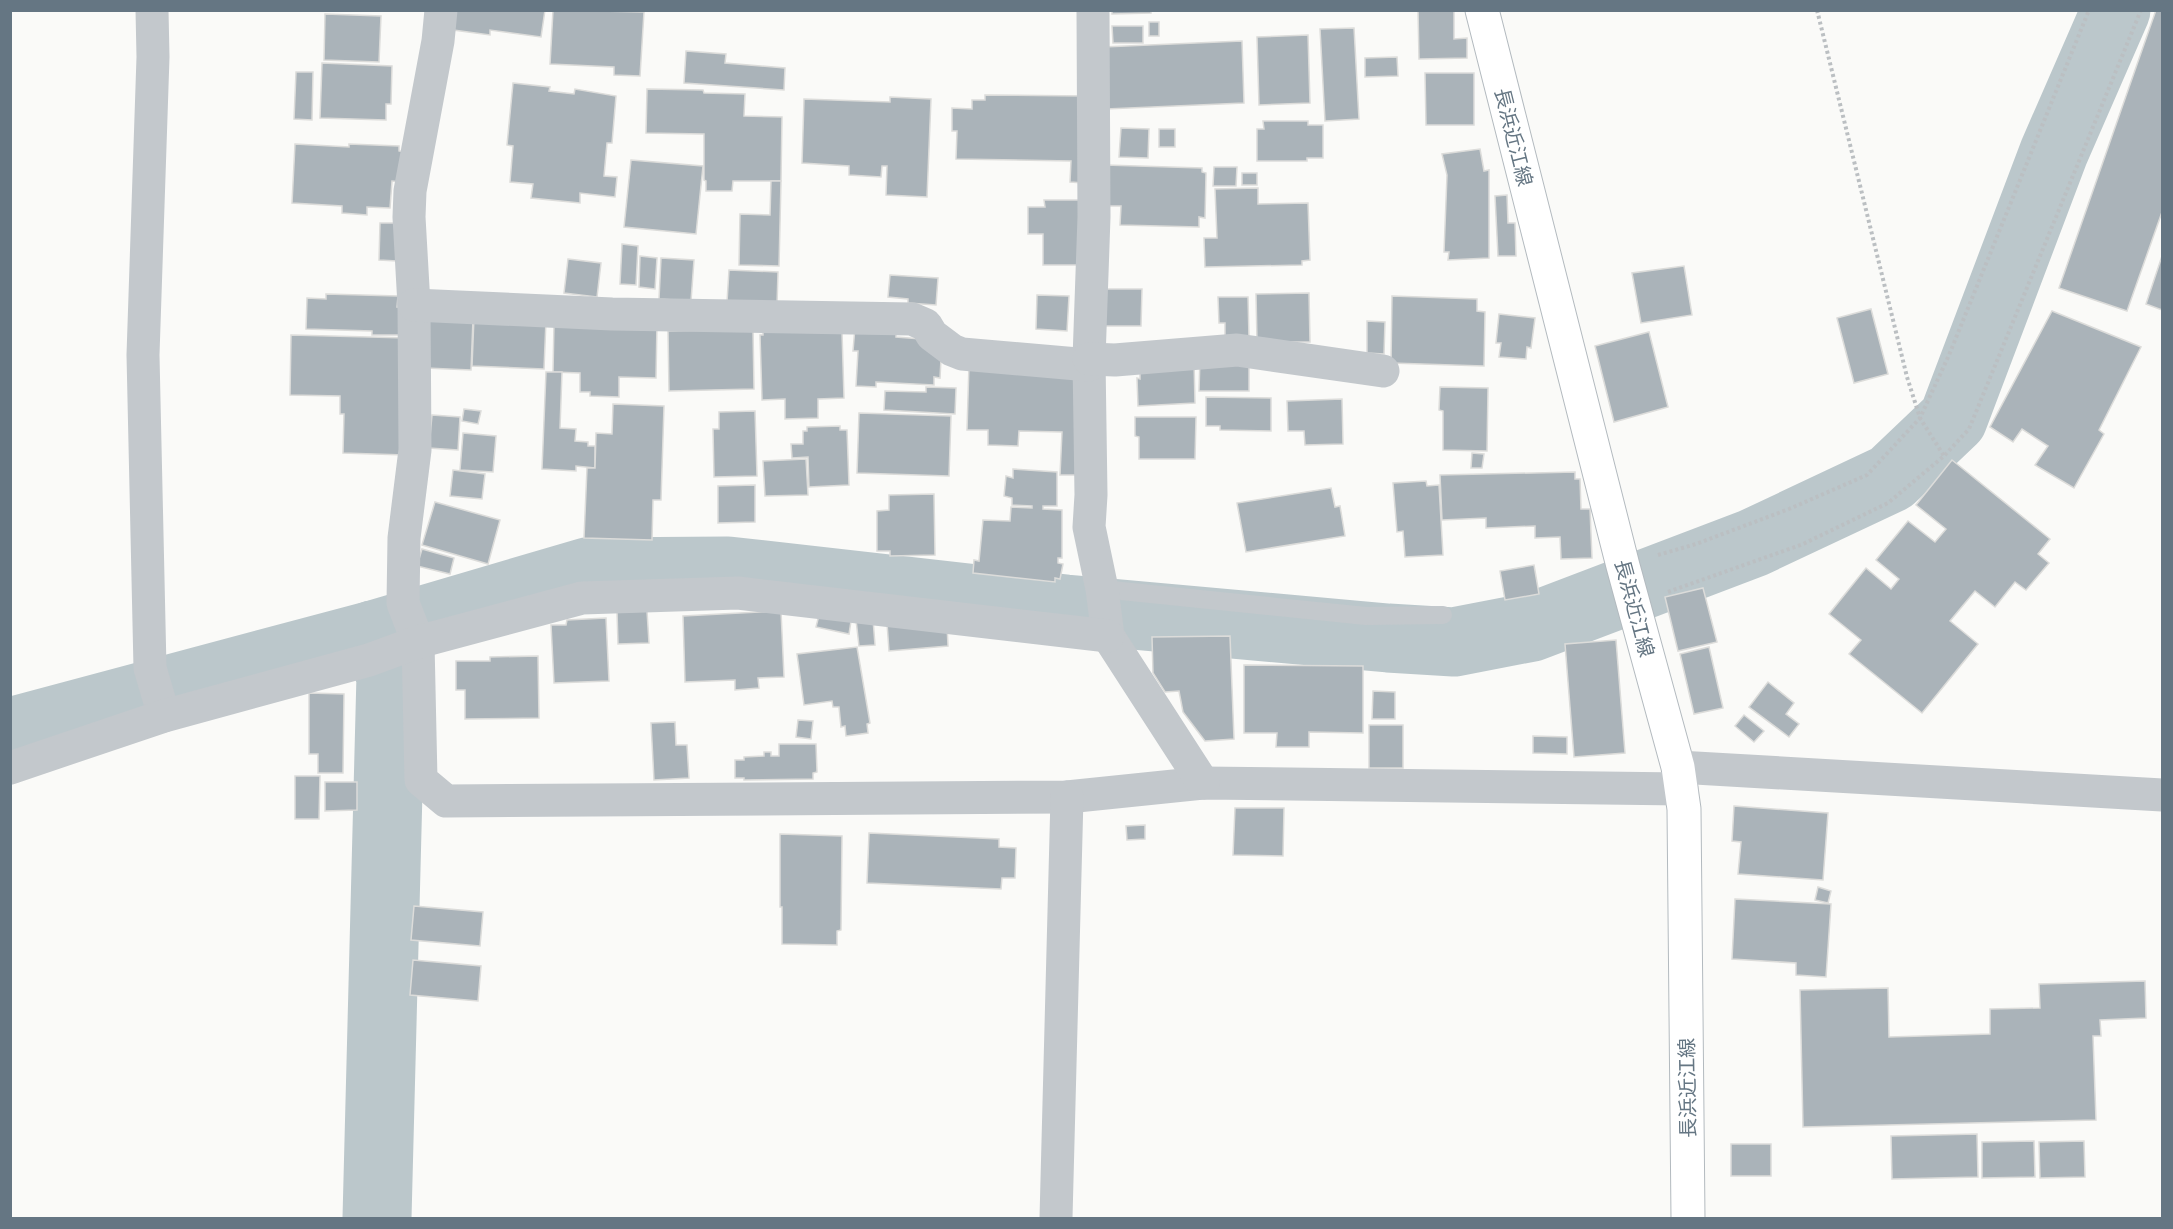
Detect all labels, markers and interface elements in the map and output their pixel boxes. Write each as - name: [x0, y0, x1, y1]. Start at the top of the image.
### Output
- street label: 長浜近江線: [1491, 86, 1537, 188]
- street label: 長浜近江線: [1611, 557, 1659, 659]
- street label: 長浜近江線: [1675, 1038, 1699, 1138]

